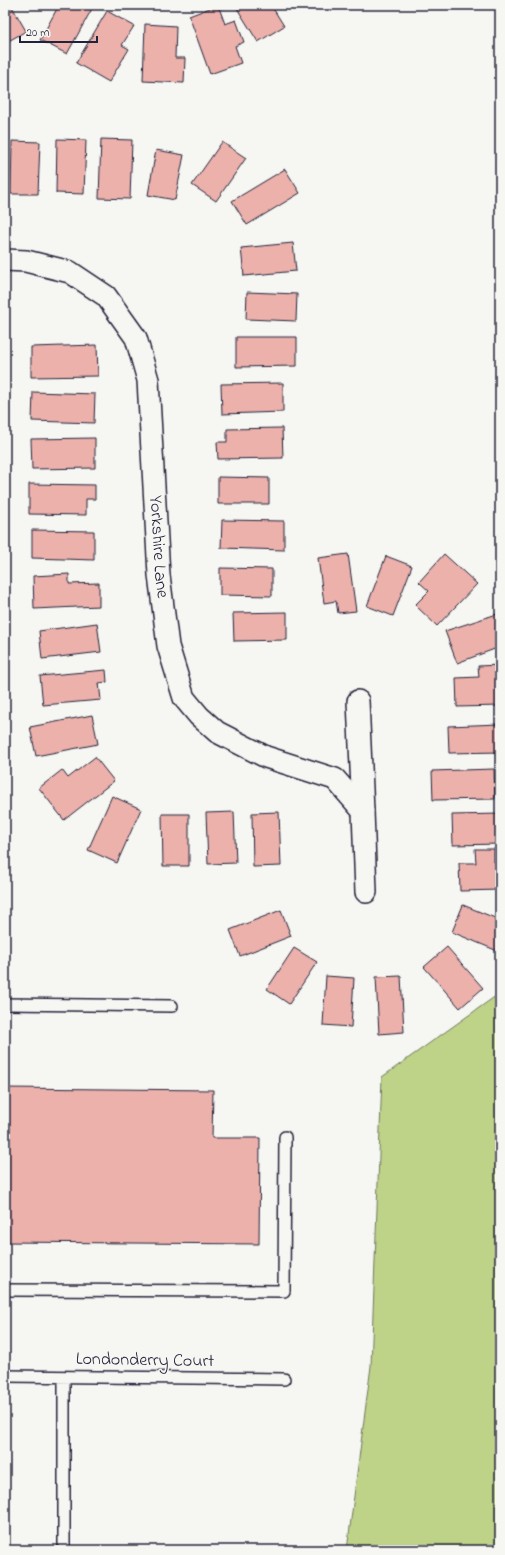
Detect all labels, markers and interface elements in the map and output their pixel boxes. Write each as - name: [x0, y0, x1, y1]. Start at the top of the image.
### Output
- scale bar: [20, 18, 97, 44]
- text: 20 m: [26, 24, 49, 42]
- street label: Yorkshire Lane: [142, 495, 175, 601]
- street label: Londonderry Court: [76, 1347, 214, 1375]

